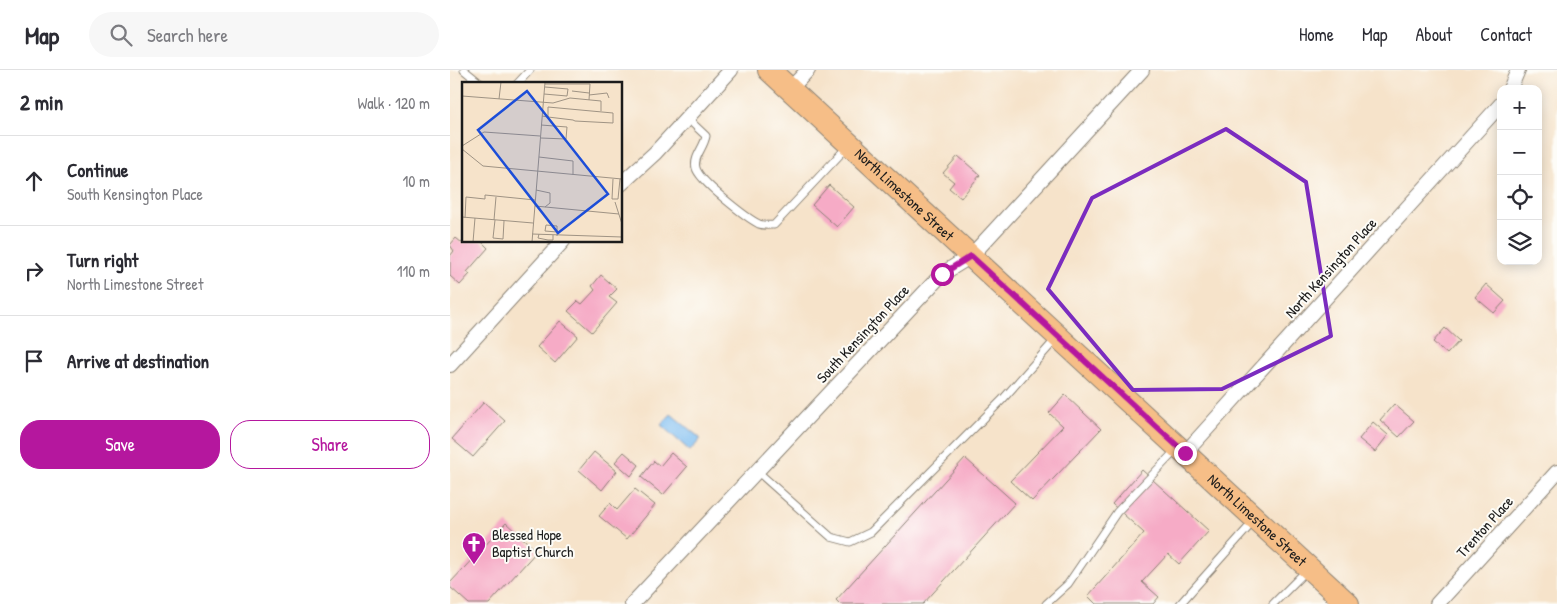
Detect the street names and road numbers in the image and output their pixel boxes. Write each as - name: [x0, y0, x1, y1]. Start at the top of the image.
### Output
- street label: North Limestone Street: [850, 143, 959, 246]
- street label: North Kensington Place: [1280, 213, 1381, 322]
- street label: South Kensington Place: [812, 280, 914, 387]
- street label: North Limestone Street: [1203, 469, 1312, 572]
- street label: Trenton Place: [1451, 491, 1518, 562]

